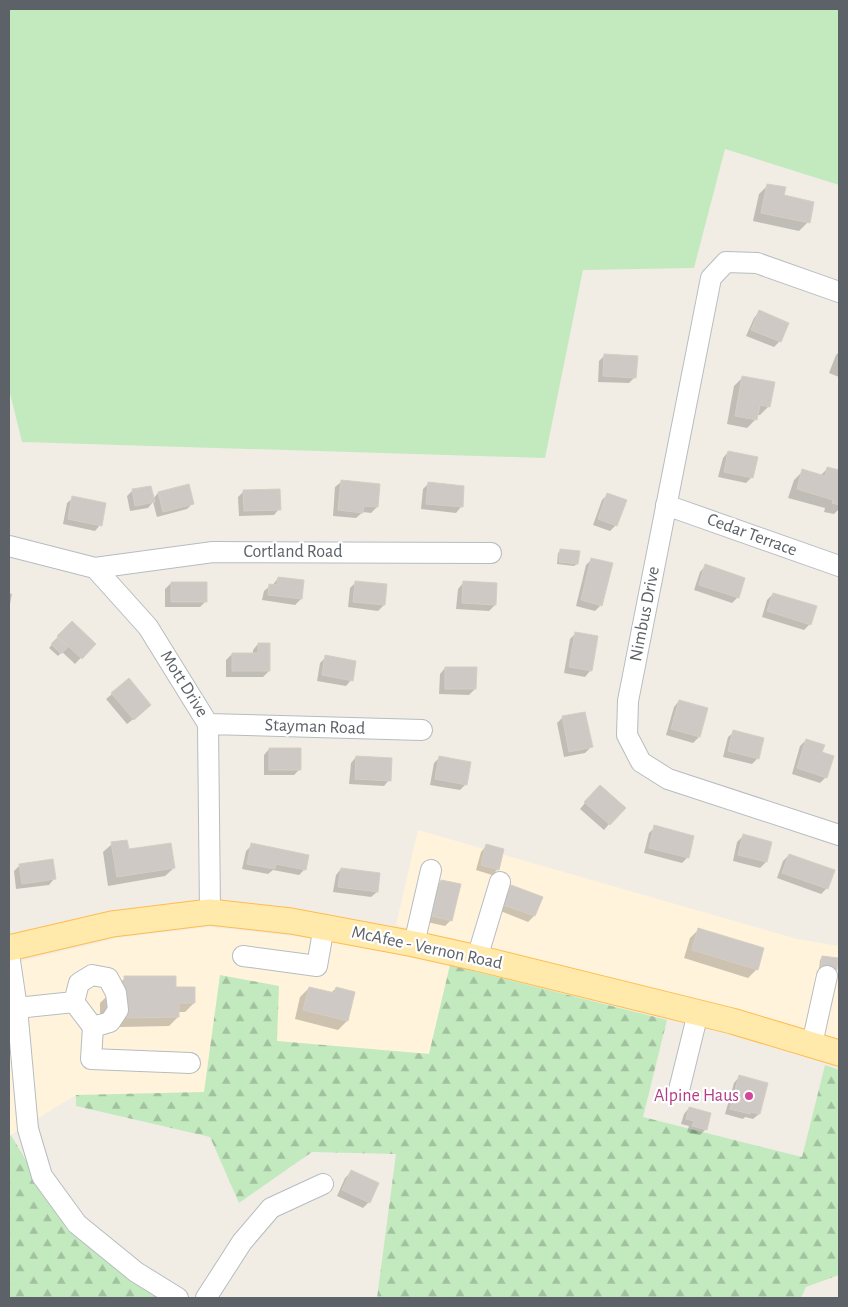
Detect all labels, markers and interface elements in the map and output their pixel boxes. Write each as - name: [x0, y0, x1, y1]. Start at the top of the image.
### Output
- street label: Cedar Terrace: [705, 510, 799, 560]
- street label: Cortland Road: [243, 543, 343, 561]
- street label: Nimbus Drive: [627, 565, 663, 663]
- street label: Mott Drive: [157, 648, 211, 720]
- street label: Stayman Road: [264, 716, 366, 738]
- street label: McAfee - Vernon Road: [350, 923, 504, 973]
- place label: Alpine Haus: [654, 1087, 739, 1105]
- marker: Alpine Haus: [743, 1090, 755, 1102]

